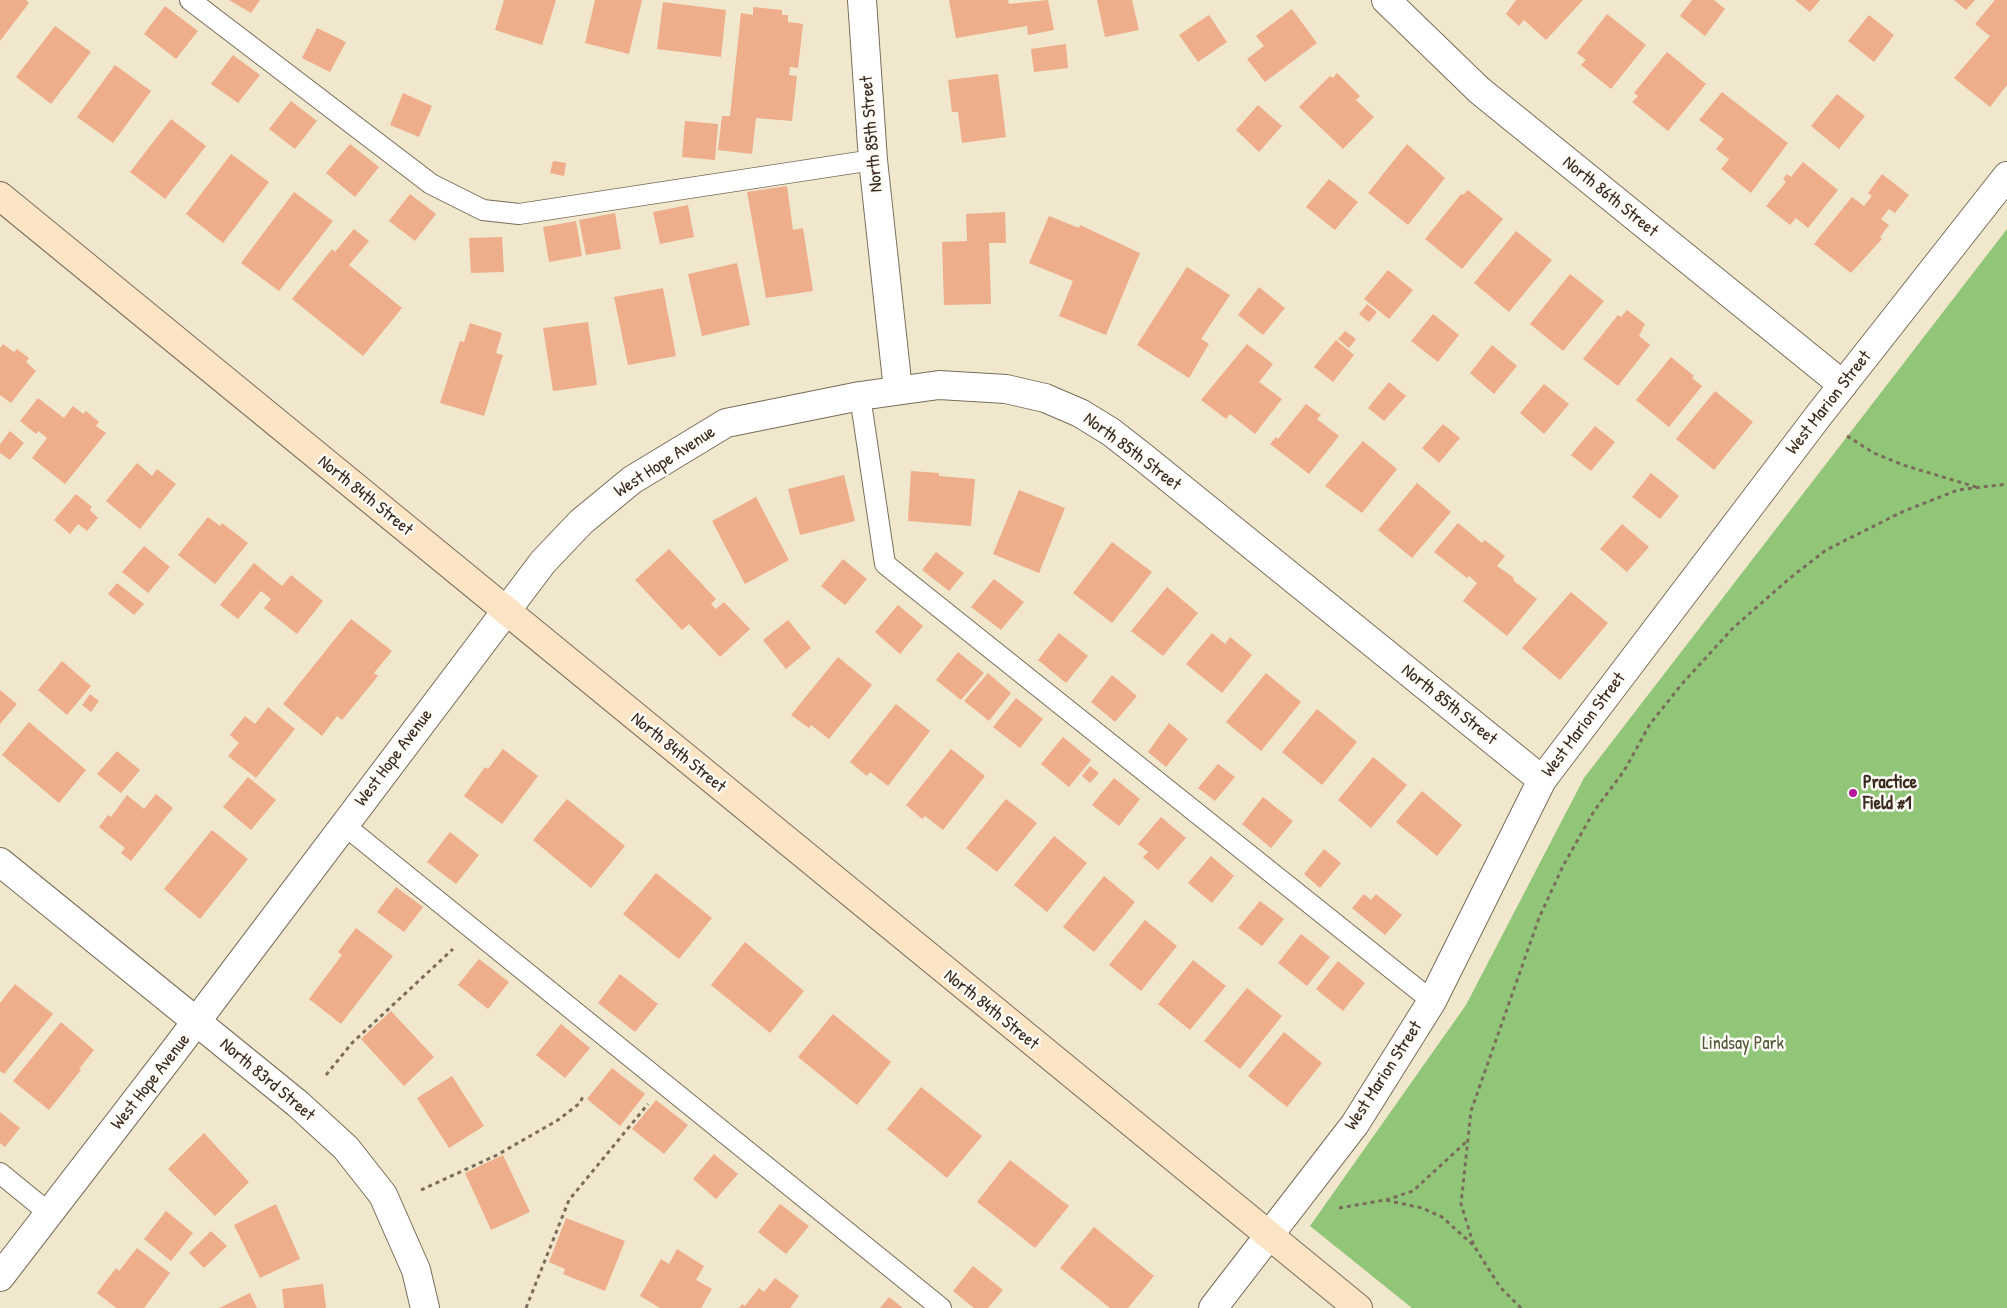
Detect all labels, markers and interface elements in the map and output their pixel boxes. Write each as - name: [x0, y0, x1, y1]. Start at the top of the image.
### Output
- street label: North 85th Street: [856, 75, 888, 193]
- street label: North 86th Street: [1558, 152, 1662, 242]
- street label: West Marion Street: [1782, 347, 1876, 459]
- street label: North 85th Street: [1079, 408, 1185, 496]
- street label: West Hope Avenue: [611, 421, 719, 503]
- street label: North 84th Street: [313, 451, 417, 541]
- street label: North 85th Street: [1397, 660, 1501, 750]
- street label: West Marion Street: [1538, 668, 1630, 782]
- street label: West Hope Avenue: [351, 705, 437, 811]
- street label: North 84th Street: [626, 708, 730, 798]
- place label: Practice Field #1: [1863, 772, 1917, 814]
- marker: Practice Field #1: [1847, 787, 1859, 799]
- street label: North 84th Street: [939, 965, 1043, 1055]
- street label: West Marion Street: [1341, 1017, 1427, 1135]
- street label: West Hope Avenue: [107, 1030, 195, 1134]
- park label: Lindsay Park: [1702, 1033, 1784, 1055]
- street label: North 83rd Street: [215, 1034, 319, 1126]

